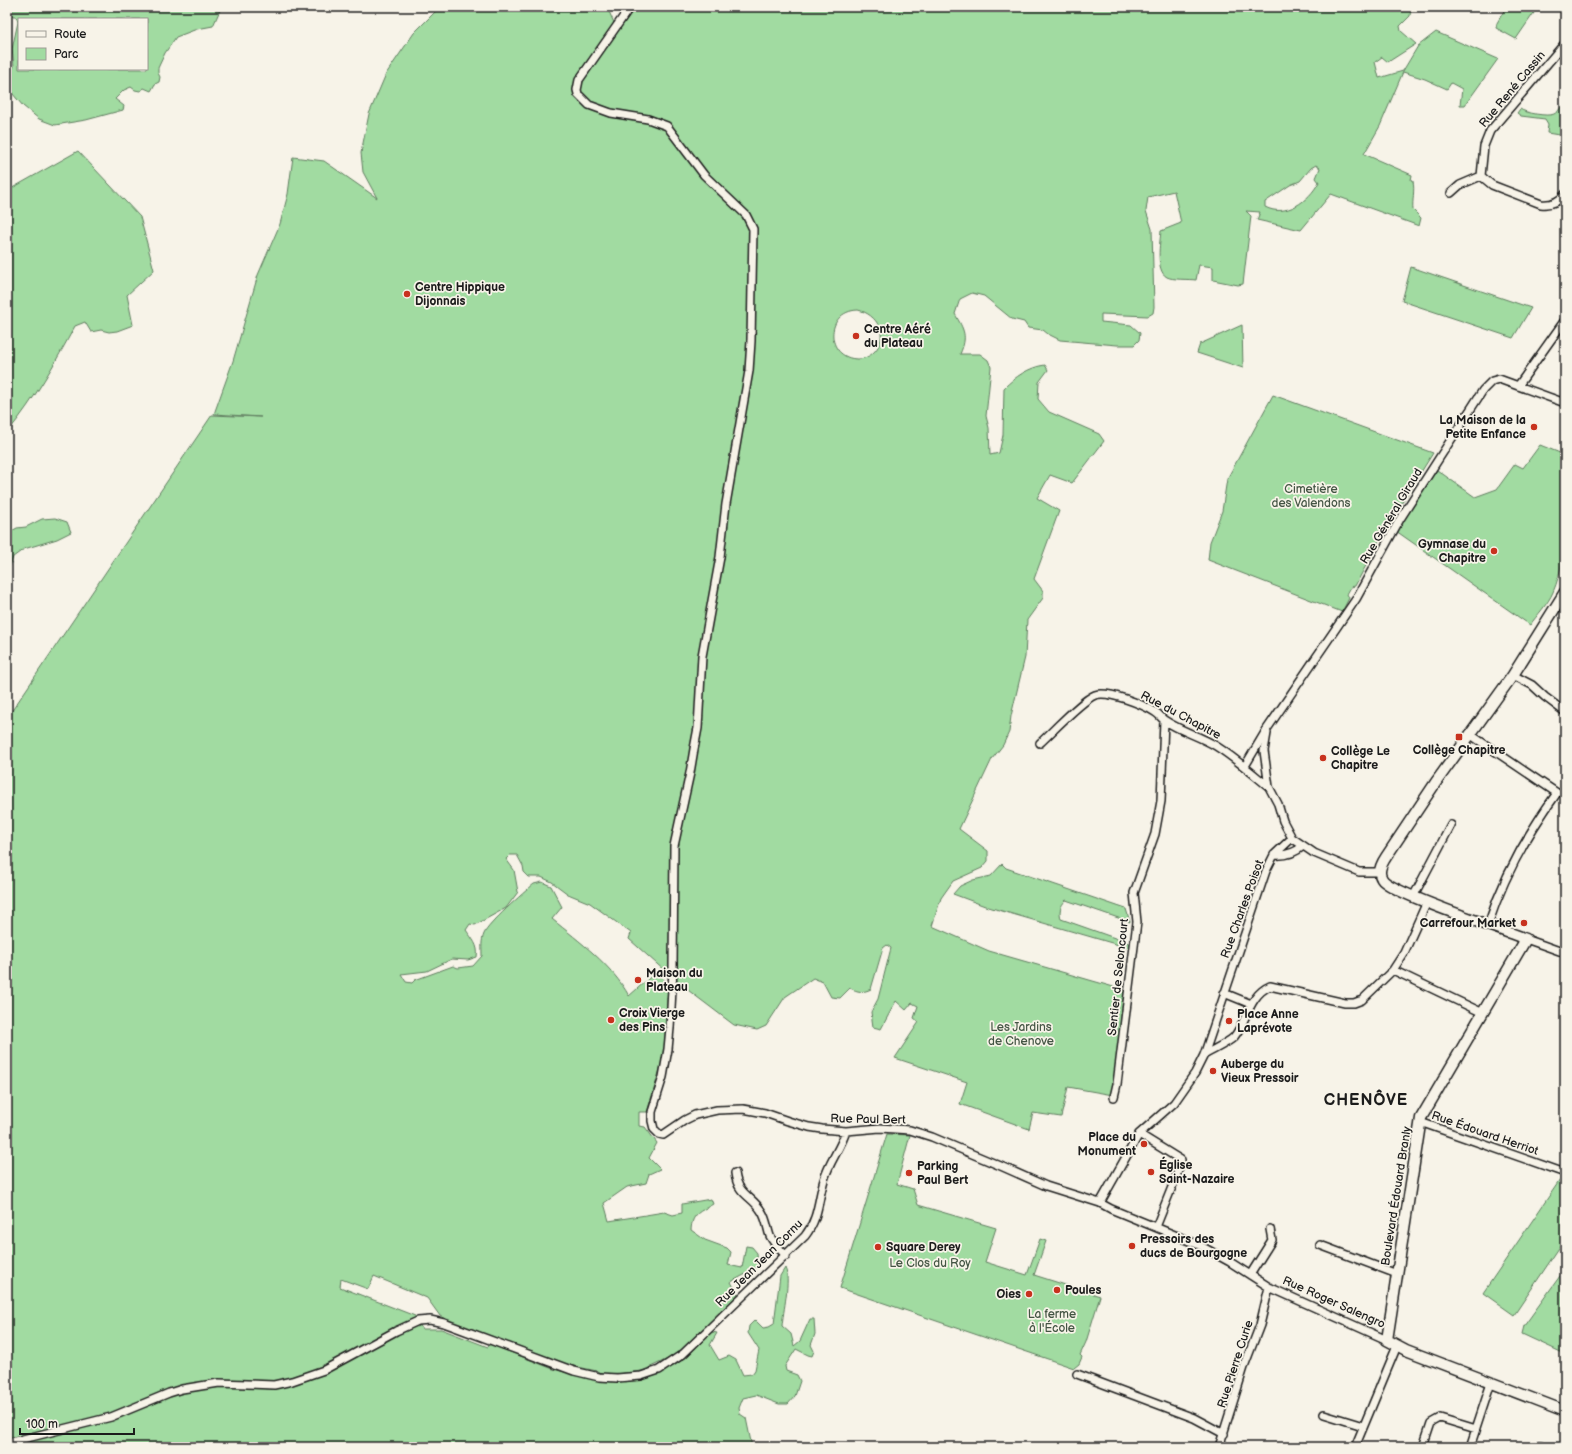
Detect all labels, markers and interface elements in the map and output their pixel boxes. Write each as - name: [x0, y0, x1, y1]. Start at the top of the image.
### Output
- legend: [18, 18, 148, 70]
- text: Route: [54, 27, 86, 42]
- text: Parc: [54, 47, 78, 62]
- street label: Rue René Cassin: [1476, 48, 1549, 131]
- place label: Centre Hippique Dijonnais: [415, 280, 505, 309]
- marker: Centre Hippique Dijonnais: [402, 289, 412, 299]
- place label: Centre Aéré du Plateau: [864, 322, 931, 351]
- marker: Centre Aéré du Plateau: [851, 331, 861, 341]
- place label: La Maison de la Petite Enfance: [1439, 413, 1526, 442]
- marker: La Maison de la Petite Enfance: [1529, 422, 1539, 432]
- street label: Rue Général Giraud: [1357, 466, 1426, 567]
- park label: Cimetière des Valendons: [1272, 482, 1351, 511]
- place label: Gymnase du Chapitre: [1418, 537, 1486, 566]
- marker: Gymnase du Chapitre: [1489, 546, 1499, 556]
- street label: Rue du Chapitre: [1138, 688, 1224, 743]
- marker: Collège Chapitre: [1454, 732, 1464, 742]
- place label: Collège Chapitre: [1413, 743, 1505, 758]
- place label: Collège Le Chapitre: [1331, 744, 1390, 773]
- marker: Collège Le Chapitre: [1318, 753, 1328, 763]
- street label: Rue Charles Poisot: [1218, 858, 1267, 960]
- place label: Carrefour Market: [1420, 916, 1516, 931]
- street label: Sentier de Seloncourt: [1105, 917, 1132, 1036]
- marker: Carrefour Market: [1519, 918, 1529, 928]
- place label: Maison du Plateau: [646, 966, 703, 995]
- marker: Maison du Plateau: [633, 975, 643, 985]
- place label: Croix Vierge des Pins: [619, 1006, 685, 1035]
- place label: Place Anne Laprévote: [1237, 1007, 1299, 1036]
- marker: Croix Vierge des Pins: [606, 1015, 616, 1025]
- marker: Place Anne Laprévote: [1224, 1016, 1234, 1026]
- park label: Les Jardins de Chenove: [988, 1020, 1054, 1049]
- place label: Auberge du Vieux Pressoir: [1220, 1057, 1299, 1086]
- marker: Auberge du Vieux Pressoir: [1208, 1066, 1218, 1076]
- district label: CHENÔVE: [1324, 1089, 1408, 1110]
- street label: Rue Édouard Herriot: [1429, 1107, 1541, 1159]
- street label: Rue Paul Bert: [830, 1111, 906, 1128]
- street label: Boulevard Édouard Branly: [1377, 1125, 1415, 1267]
- place label: Place du Monument: [1078, 1130, 1136, 1159]
- marker: Place du Monument: [1139, 1139, 1149, 1149]
- place label: Église Saint-Nazaire: [1159, 1156, 1235, 1187]
- place label: Parking Paul Bert: [917, 1159, 968, 1188]
- marker: Église Saint-Nazaire: [1146, 1167, 1156, 1177]
- marker: Parking Paul Bert: [904, 1168, 914, 1178]
- street label: Rue Jean Jean Cornu: [713, 1217, 806, 1310]
- place label: Pressoirs des ducs de Bourgogne: [1140, 1232, 1247, 1261]
- place label: Square Derey: [886, 1240, 961, 1255]
- marker: Pressoirs des ducs de Bourgogne: [1127, 1241, 1137, 1251]
- marker: Square Derey: [873, 1242, 883, 1252]
- park label: Le Clos du Roy: [889, 1256, 971, 1271]
- street label: Rue Roger Salengro: [1280, 1273, 1388, 1332]
- place label: Poules: [1065, 1283, 1101, 1298]
- marker: Poules: [1052, 1285, 1062, 1295]
- place label: Oies: [996, 1287, 1021, 1302]
- marker: Oies: [1024, 1289, 1034, 1299]
- park label: La ferme à l'École: [1028, 1307, 1076, 1336]
- street label: Rue Pierre Curie: [1214, 1318, 1257, 1410]
- scale bar: [20, 1410, 134, 1436]
- text: 100 m: [26, 1417, 58, 1432]

